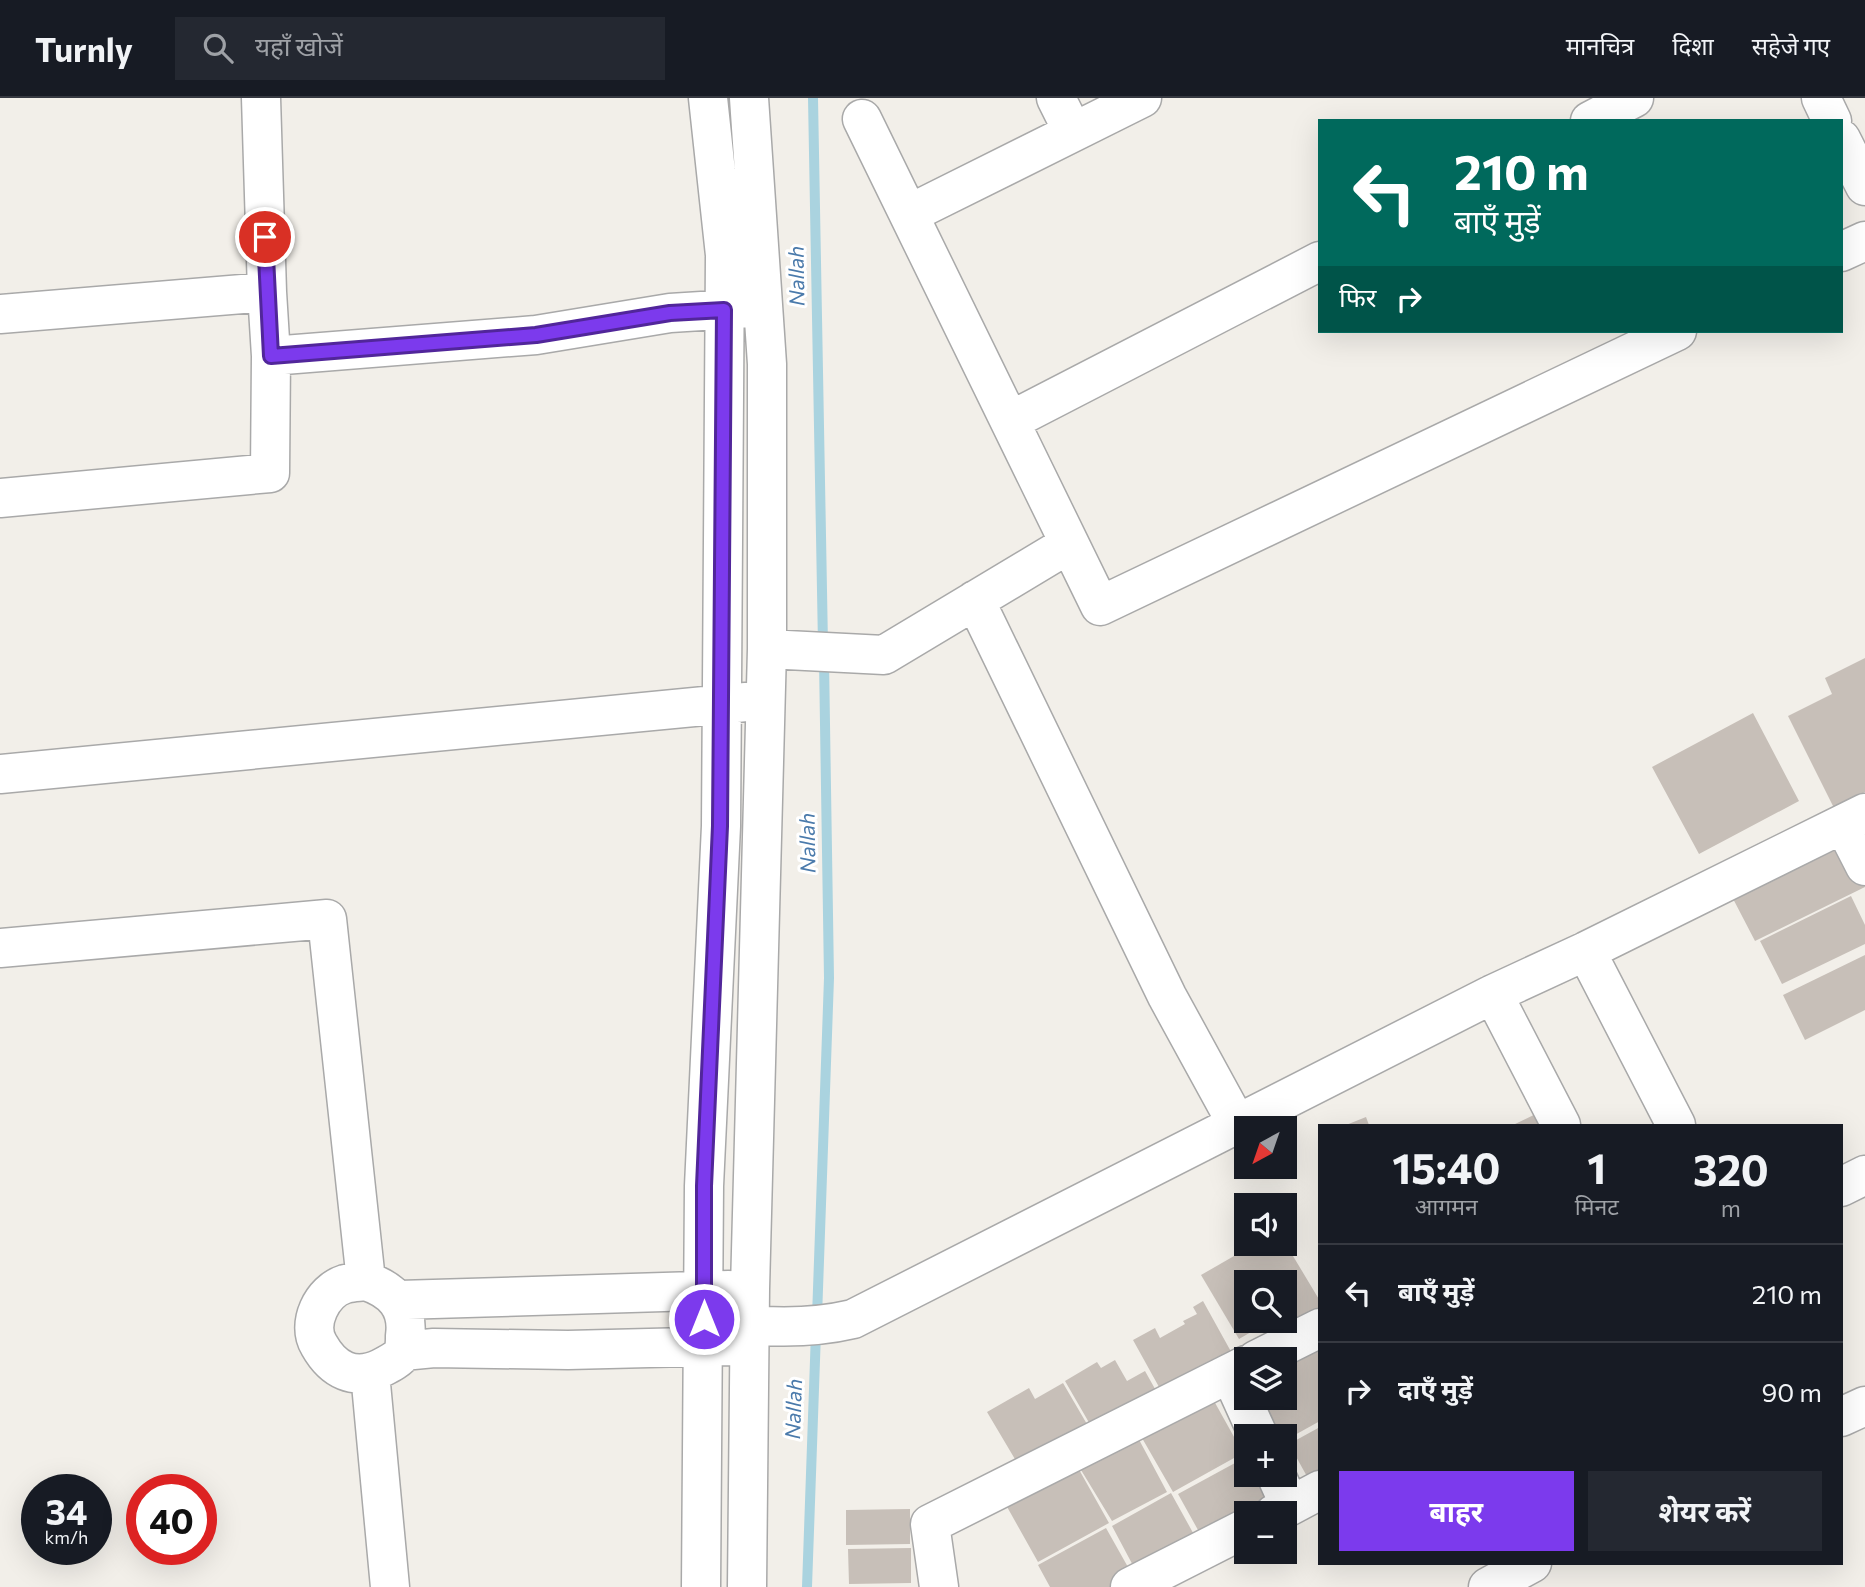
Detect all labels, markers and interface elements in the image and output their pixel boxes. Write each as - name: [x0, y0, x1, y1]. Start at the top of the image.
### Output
- search box: [175, 17, 665, 80]
- text: Turnly: [35, 28, 133, 69]
- icon: search: [199, 29, 237, 67]
- text: यहाँ खोजें: [255, 30, 343, 61]
- text: मानचित्र: [1566, 31, 1634, 60]
- text: दिशा: [1672, 31, 1714, 60]
- text: सहेजे गए: [1752, 31, 1830, 60]
- text: 210 m: [1454, 140, 1589, 200]
- icon: left: [1339, 147, 1430, 238]
- text: बाएँ मुड़ें: [1454, 200, 1541, 240]
- pin: [235, 207, 295, 267]
- icon: arrive: [246, 218, 284, 256]
- water label: Nallah: [782, 246, 809, 306]
- icon: right: [1390, 280, 1428, 318]
- text: फिर: [1339, 281, 1376, 312]
- water label: Nallah: [793, 813, 820, 873]
- north arrow: [1234, 1116, 1297, 1180]
- map controls: [1234, 1116, 1297, 1564]
- text: 15:40: [1392, 1141, 1501, 1193]
- text: 1: [1587, 1141, 1606, 1193]
- text: 320: [1693, 1143, 1769, 1195]
- text: आगमन: [1415, 1192, 1478, 1220]
- text: मिनट: [1575, 1192, 1619, 1220]
- button: sound: [1234, 1193, 1297, 1256]
- text: m: [1721, 1194, 1741, 1222]
- button: search: [1234, 1270, 1297, 1333]
- icon: left: [1339, 1274, 1377, 1312]
- text: बाएँ मुड़ें: [1398, 1275, 1474, 1306]
- text: 210 m: [1752, 1278, 1822, 1309]
- position arrow: [667, 1282, 741, 1356]
- button: layers: [1234, 1347, 1297, 1410]
- icon: right: [1339, 1372, 1377, 1410]
- text: दाएँ मुड़ें: [1398, 1373, 1473, 1404]
- text: 90 m: [1762, 1376, 1822, 1407]
- water label: Nallah: [779, 1378, 806, 1440]
- button: +: [1234, 1424, 1297, 1487]
- button: बाहर: [1339, 1471, 1574, 1551]
- button: शेयर करें: [1588, 1471, 1822, 1551]
- speed limit sign: 40: [126, 1474, 217, 1565]
- text: 34: [46, 1489, 87, 1532]
- button: −: [1234, 1501, 1297, 1564]
- text: km/h: [45, 1526, 88, 1548]

